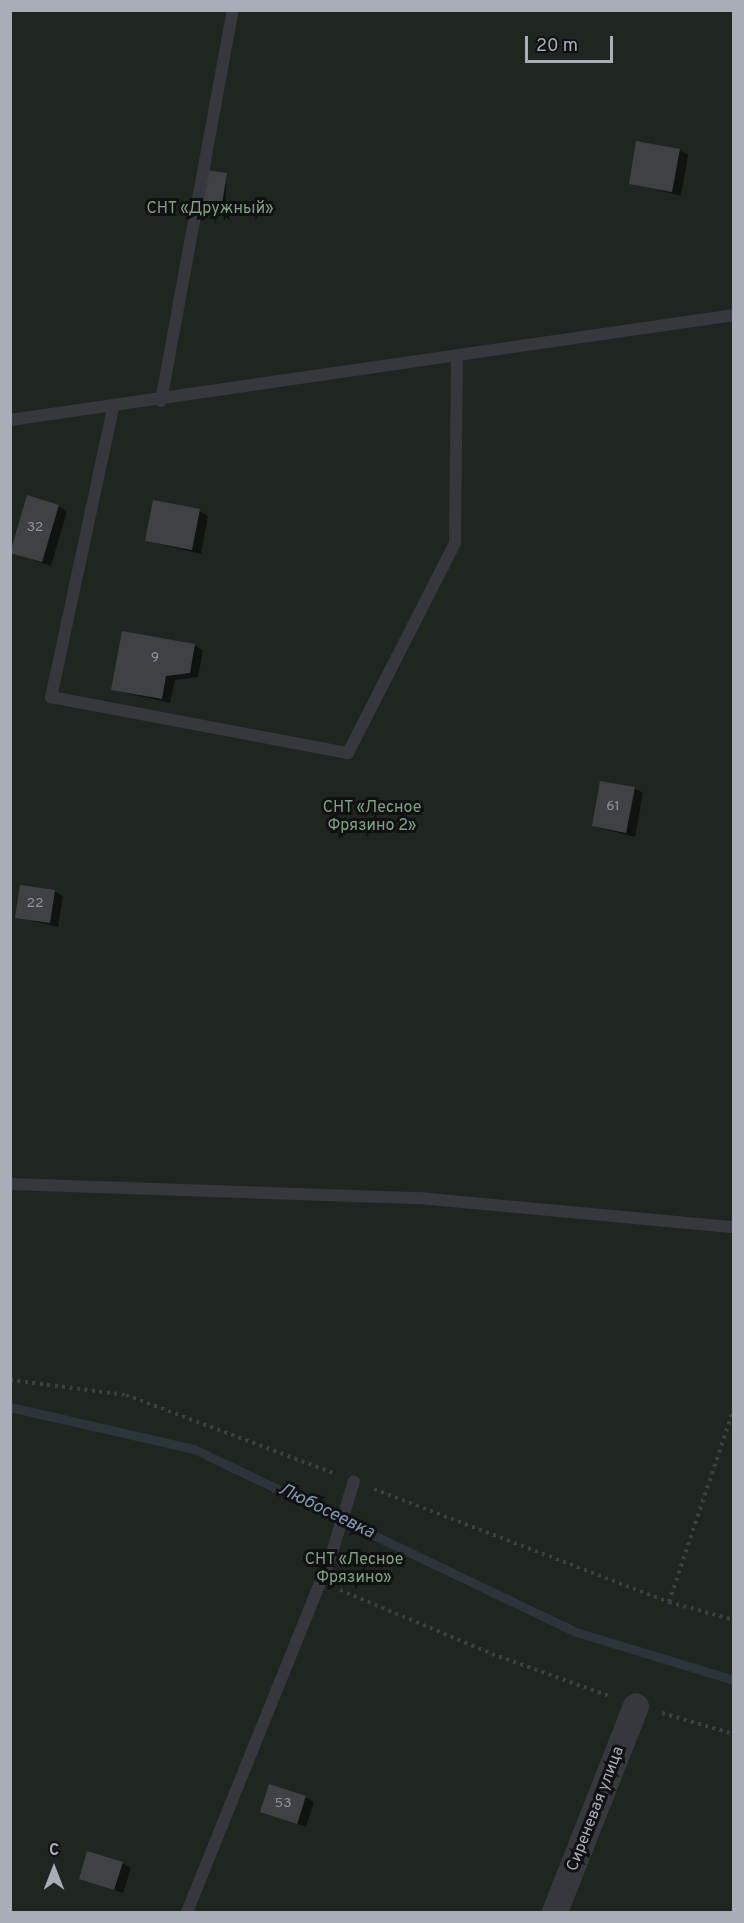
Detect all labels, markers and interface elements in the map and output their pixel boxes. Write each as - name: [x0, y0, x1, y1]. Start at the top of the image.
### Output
- scale bar: [528, 24, 616, 62]
- text: 20 m: [536, 35, 578, 58]
- park label: СНТ «Дружный»: [146, 199, 274, 219]
- house number: 32: [27, 520, 43, 536]
- house number: 9: [151, 650, 159, 666]
- park label: СНТ «Лесное Фрязино 2»: [322, 798, 422, 836]
- house number: 61: [606, 799, 620, 815]
- house number: 22: [26, 896, 44, 912]
- water label: Любосеевка: [275, 1480, 377, 1544]
- park label: СНТ «Лесное Фрязино»: [304, 1550, 404, 1588]
- street label: Сиреневая улица: [563, 1744, 629, 1874]
- house number: 53: [274, 1796, 292, 1812]
- north arrow: [24, 1839, 84, 1899]
- text: С: [49, 1841, 59, 1861]

